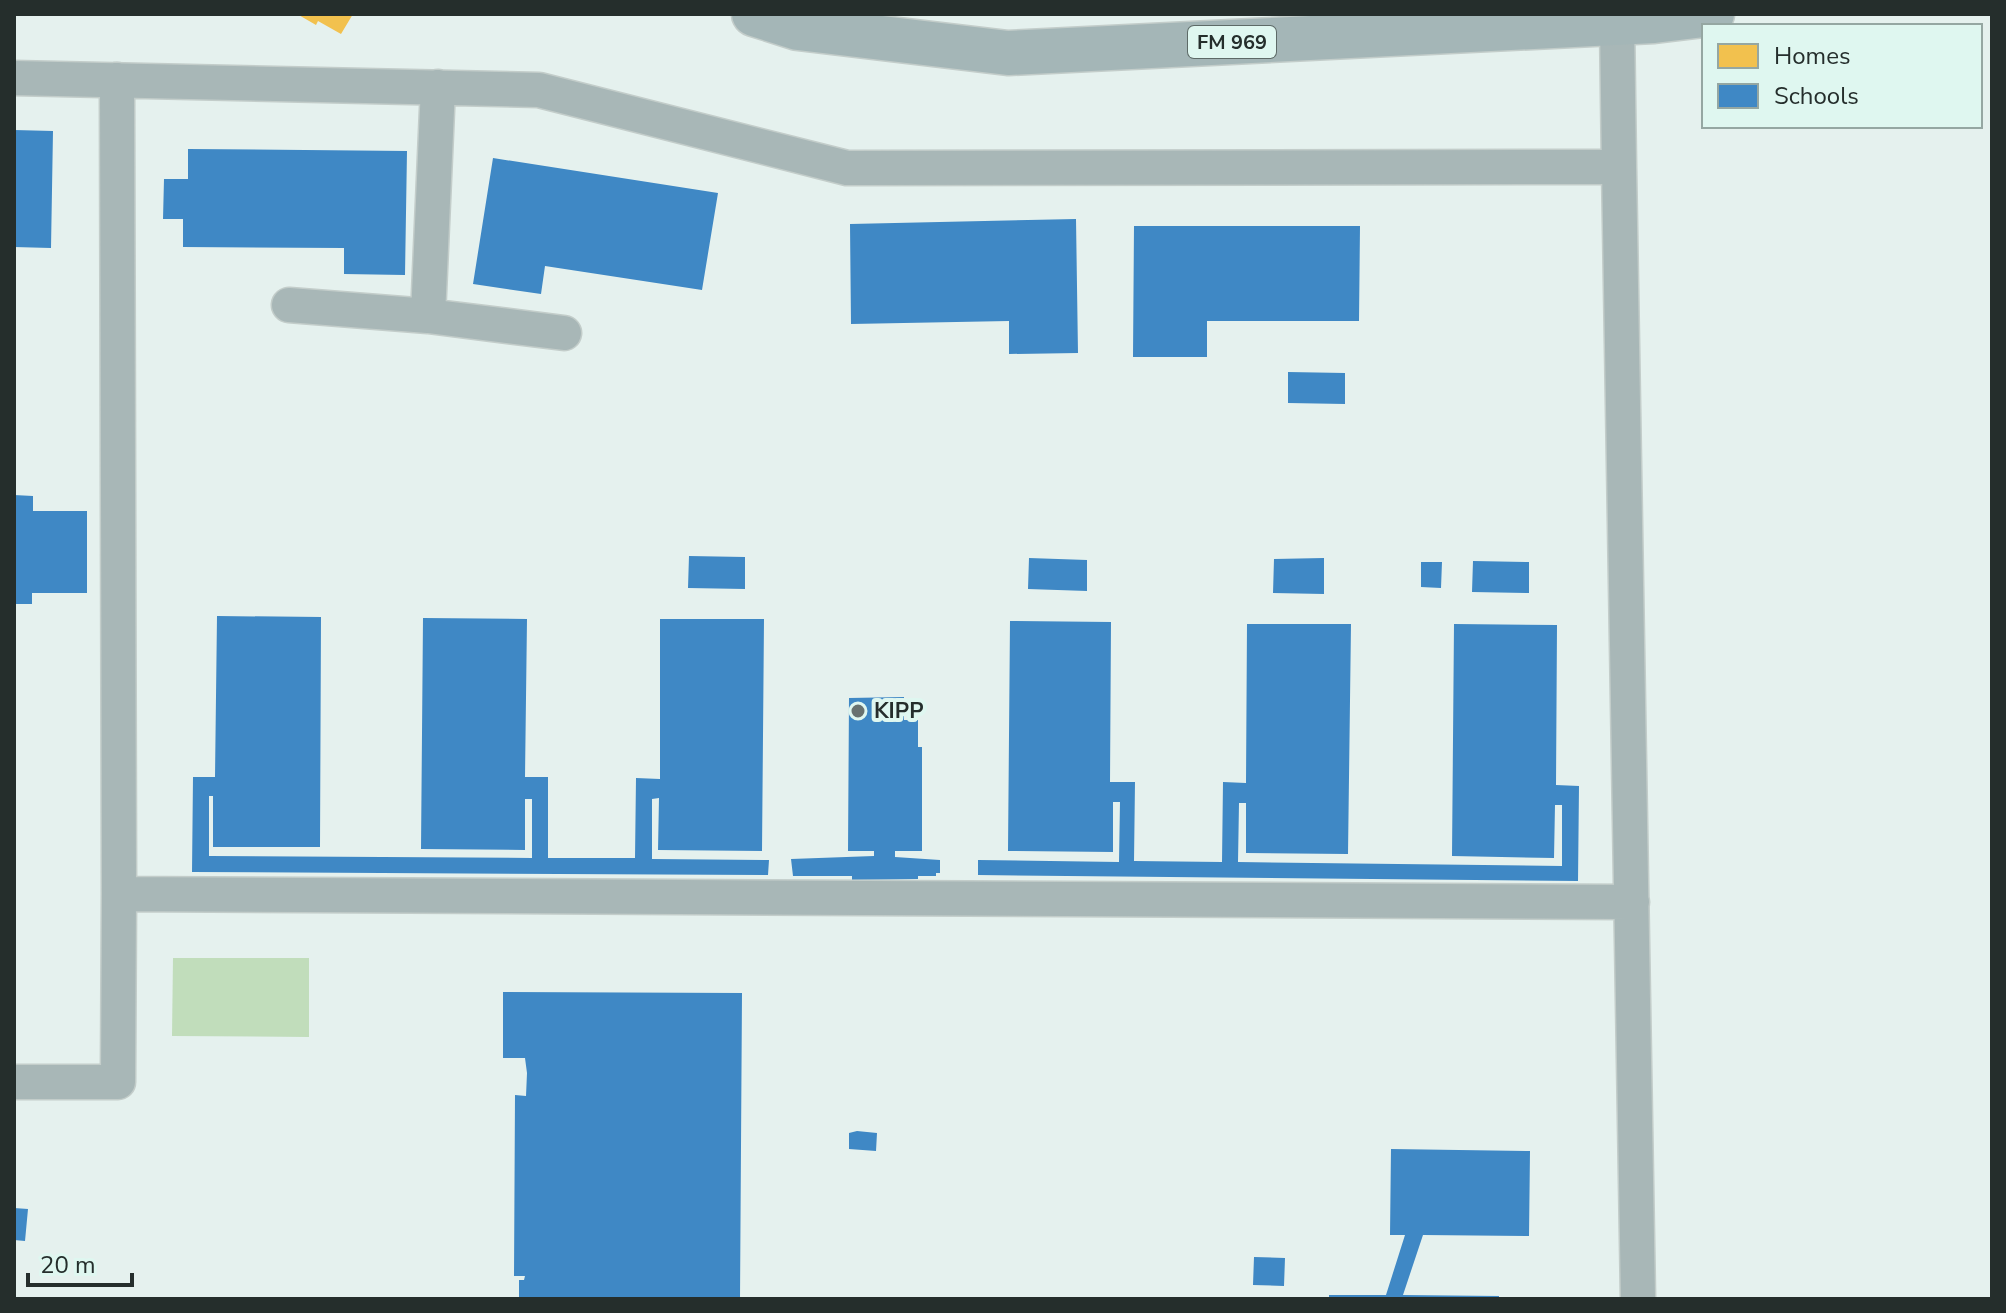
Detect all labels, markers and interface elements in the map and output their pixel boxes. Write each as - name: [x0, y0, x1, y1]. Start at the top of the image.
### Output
- legend: [1702, 24, 1982, 128]
- road number: FM 969: [1188, 26, 1276, 58]
- text: Homes: [1774, 40, 1850, 72]
- text: Schools: [1774, 80, 1859, 112]
- place label: KIPP: [874, 696, 923, 726]
- marker: KIPP: [849, 702, 867, 720]
- scale bar: [28, 1237, 132, 1287]
- text: 20 m: [40, 1249, 96, 1281]

